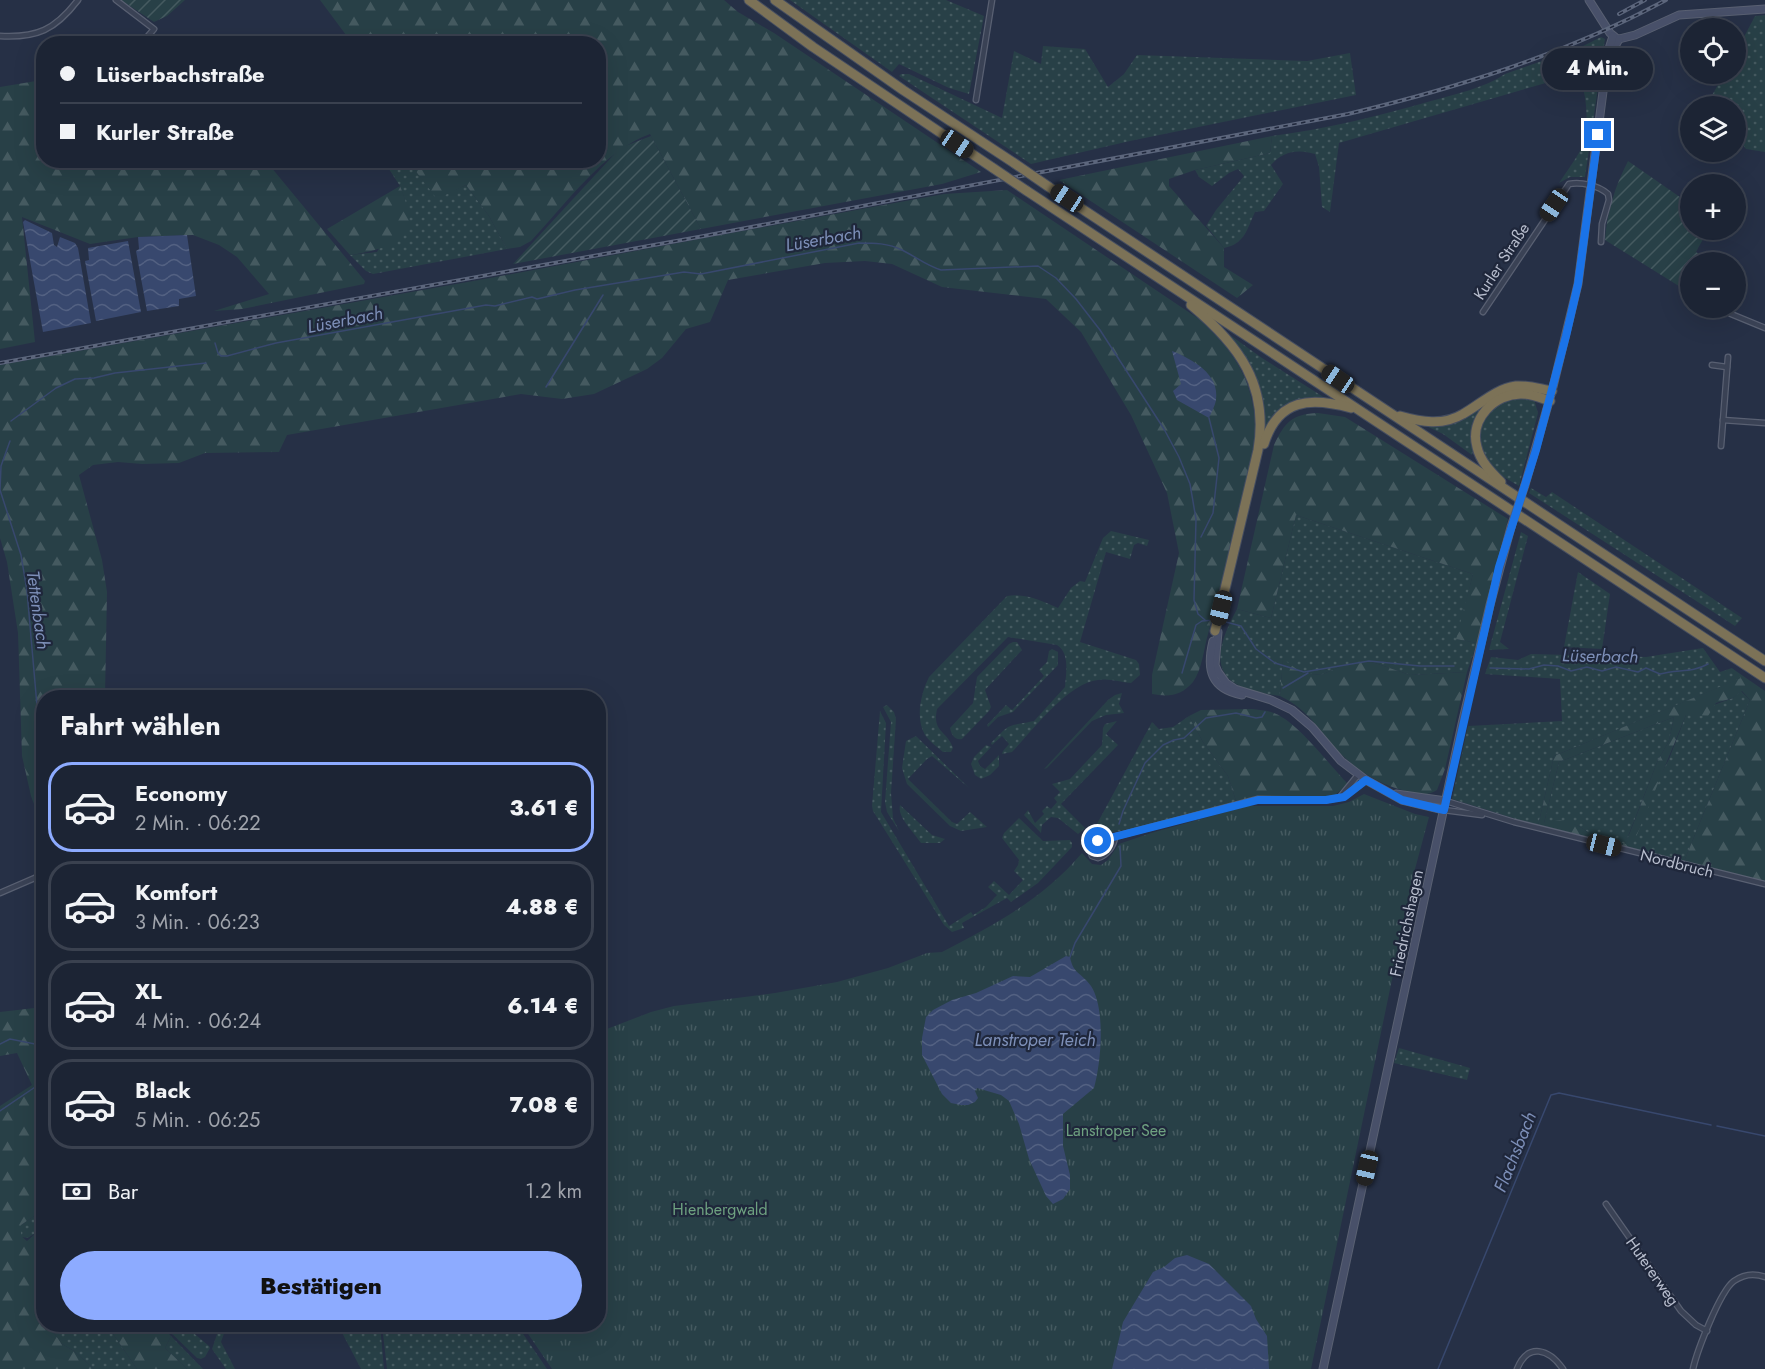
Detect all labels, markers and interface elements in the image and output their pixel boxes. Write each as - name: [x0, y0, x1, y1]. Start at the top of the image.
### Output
- map controls: [1680, 18, 1746, 318]
- button: locate: [1680, 18, 1746, 84]
- callout: 4 Min.: [1542, 48, 1654, 90]
- text: 4 Min.: [1566, 54, 1629, 83]
- text: Lüserbachstraße: [96, 58, 265, 90]
- button: layers: [1680, 96, 1746, 162]
- text: Kurler Straße: [96, 116, 234, 148]
- route end: [1584, 121, 1611, 148]
- car: [937, 126, 977, 162]
- button: +: [1680, 174, 1746, 240]
- car: [1047, 181, 1087, 215]
- car: [1536, 185, 1572, 225]
- street label: Kurler Straße: [1468, 218, 1535, 304]
- water label: Lüserbach: [783, 220, 863, 258]
- button: −: [1680, 252, 1746, 318]
- water label: Lüserbach: [305, 300, 385, 340]
- car: [1318, 361, 1358, 397]
- water label: Tettenbach: [20, 569, 56, 651]
- car: [1208, 588, 1234, 628]
- water label: Lüserbach: [1562, 642, 1638, 670]
- text: Fahrt wählen: [60, 706, 221, 745]
- text: Economy: [135, 777, 227, 809]
- icon: car: [63, 780, 117, 834]
- text: 3.61 €: [510, 791, 579, 823]
- text: 2 Min. · 06:22: [135, 809, 261, 838]
- route start: [1084, 827, 1111, 854]
- car: [1584, 832, 1624, 858]
- street label: Nordbruch: [1638, 843, 1716, 884]
- street label: Friedrichshagen: [1384, 868, 1429, 979]
- text: Komfort: [135, 876, 217, 908]
- icon: car: [63, 879, 117, 933]
- text: 4.88 €: [506, 890, 579, 922]
- text: 3 Min. · 06:23: [135, 908, 260, 937]
- text: XL: [135, 975, 162, 1007]
- icon: car: [63, 978, 117, 1032]
- text: 6.14 €: [507, 989, 579, 1021]
- text: 4 Min. · 06:24: [135, 1007, 261, 1036]
- water label: Lanstroper Teich: [974, 1027, 1096, 1053]
- text: Black: [135, 1074, 191, 1106]
- icon: car: [63, 1077, 117, 1131]
- text: 7.08 €: [509, 1088, 579, 1120]
- text: 5 Min. · 06:25: [135, 1106, 260, 1135]
- water label: Flachsbach: [1487, 1108, 1543, 1196]
- park label: Lanstroper See: [1066, 1119, 1166, 1142]
- car: [1354, 1148, 1380, 1188]
- icon: cash: [60, 1175, 93, 1208]
- text: Bar: [108, 1175, 138, 1207]
- text: 1.2 km: [525, 1177, 582, 1206]
- park label: Hienbergwald: [672, 1198, 768, 1221]
- street label: Hutererweg: [1620, 1232, 1685, 1310]
- button: Bestätigen: [60, 1251, 582, 1320]

